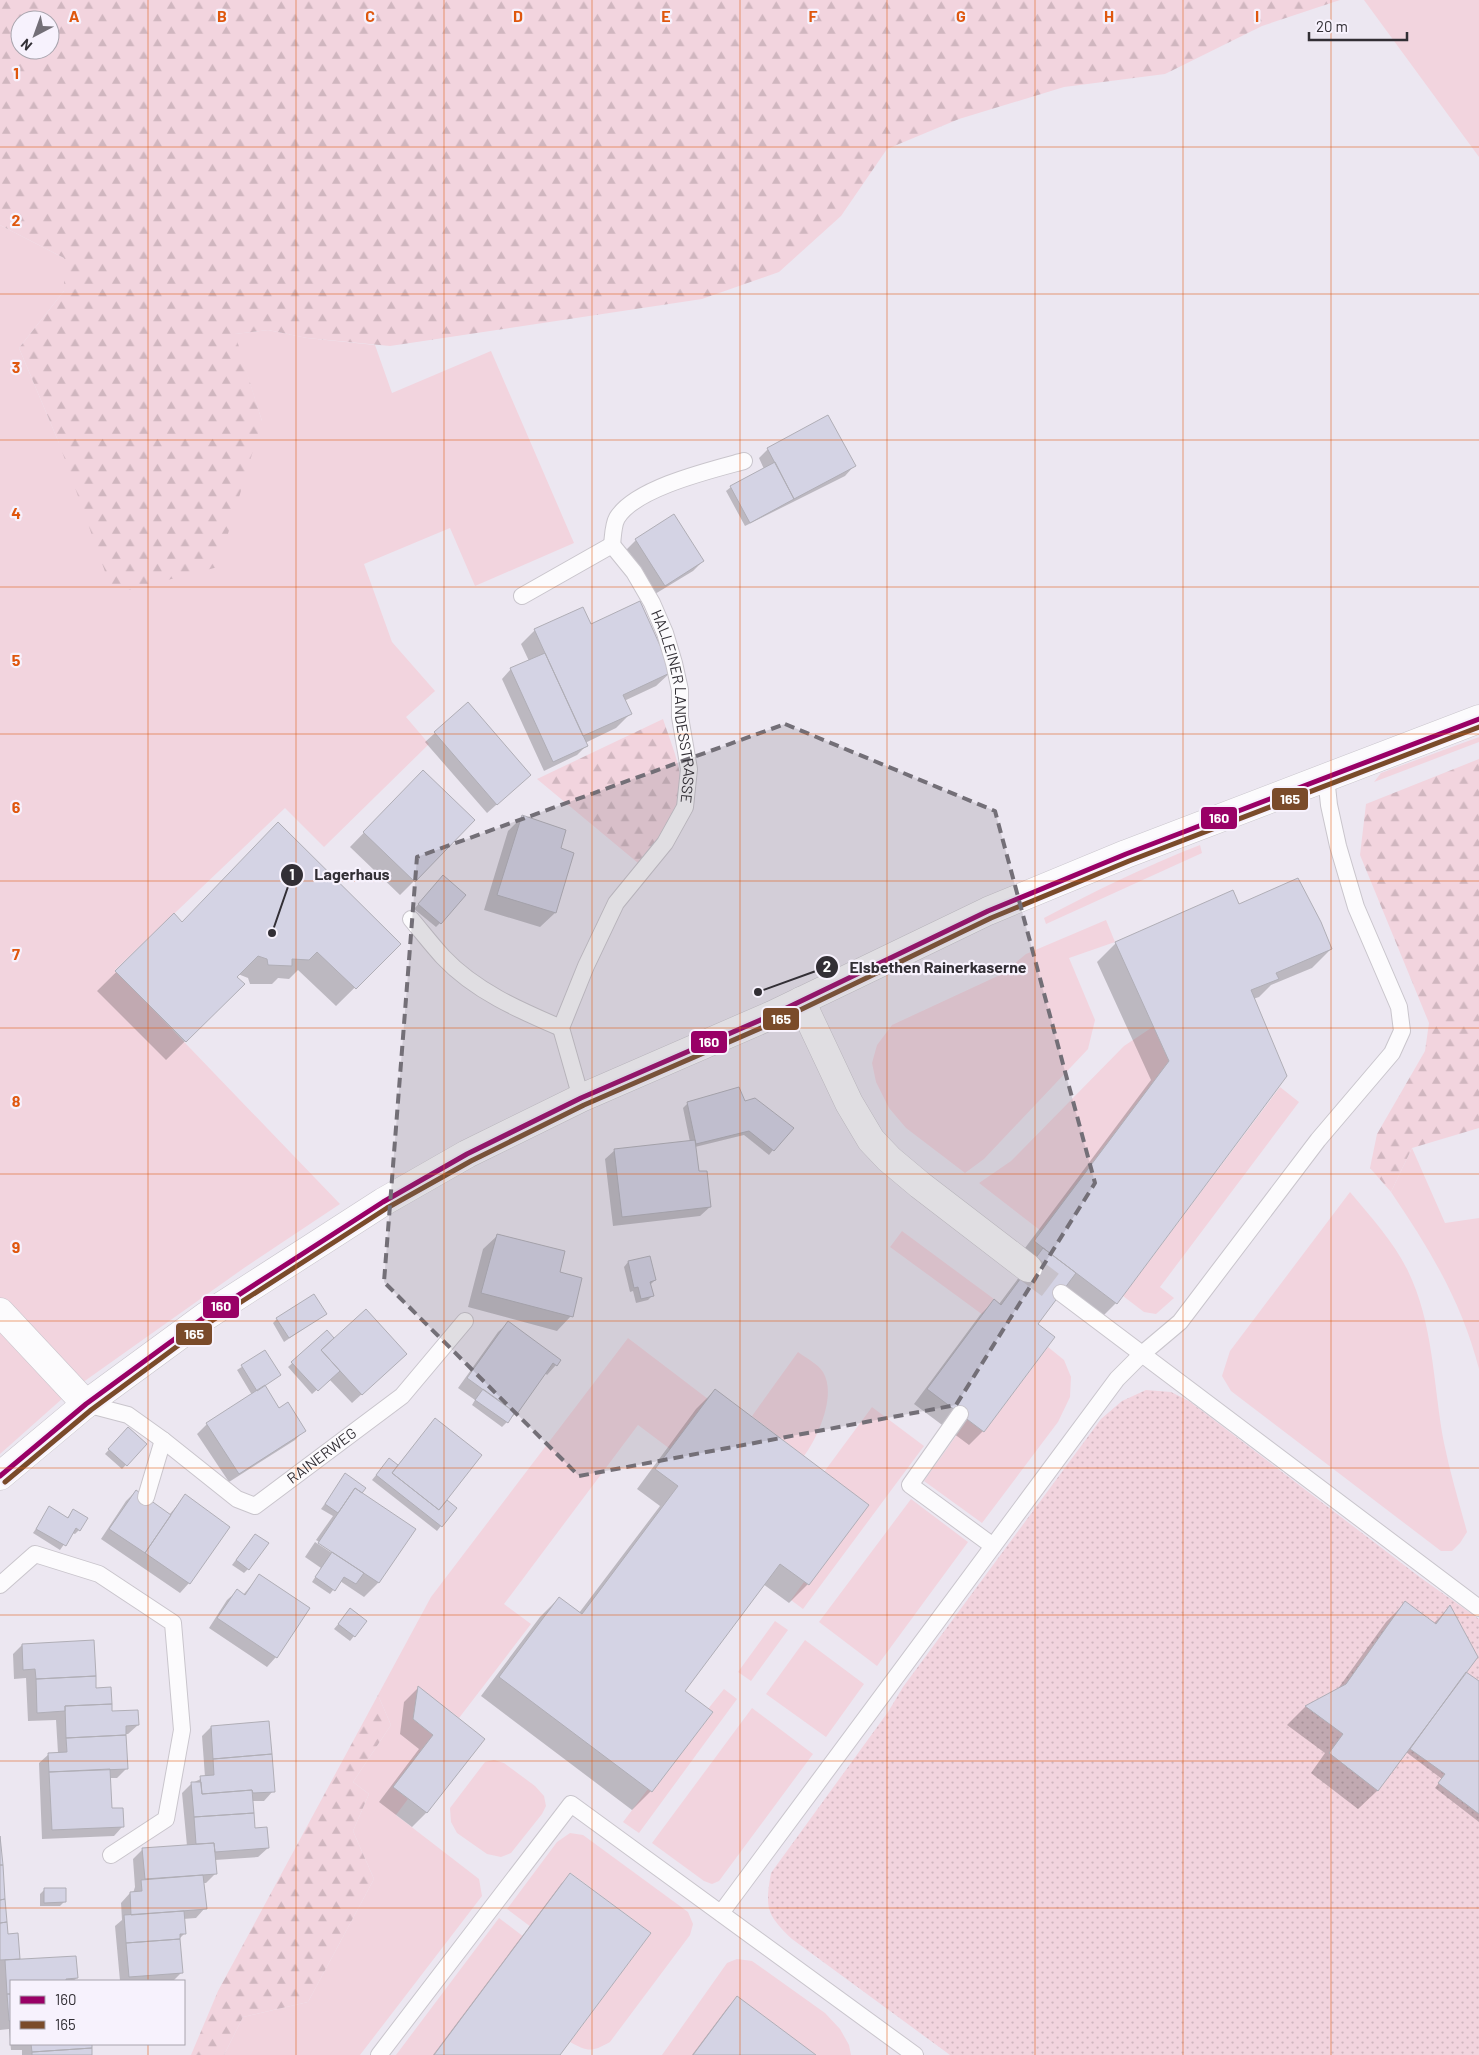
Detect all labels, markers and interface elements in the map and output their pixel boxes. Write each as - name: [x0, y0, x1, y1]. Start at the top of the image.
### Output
- text: A: [69, 6, 80, 25]
- text: B: [217, 6, 227, 25]
- text: C: [365, 6, 375, 25]
- text: D: [513, 6, 523, 25]
- text: E: [661, 6, 671, 25]
- text: F: [809, 6, 818, 25]
- text: G: [956, 6, 966, 25]
- text: H: [1104, 6, 1114, 25]
- text: I: [1255, 6, 1259, 25]
- north arrow: [10, 10, 60, 60]
- scale bar: [1309, 10, 1406, 42]
- text: 20 m: [1316, 17, 1348, 35]
- text: N: [17, 36, 35, 55]
- text: 1: [13, 63, 19, 82]
- text: 2: [12, 210, 21, 229]
- text: 3: [12, 357, 20, 376]
- text: 4: [11, 503, 21, 522]
- street label: HALLEINER LANDESSTRASSE: [648, 606, 699, 804]
- text: 5: [12, 650, 21, 669]
- line badge: 165: [1271, 787, 1309, 811]
- text: 165: [1280, 790, 1300, 807]
- text: 6: [12, 797, 21, 816]
- line badge: 160: [1200, 806, 1238, 830]
- text: 160: [1209, 809, 1229, 826]
- callout: Lagerhaus: [279, 859, 399, 890]
- text: Lagerhaus: [314, 864, 390, 883]
- text: 1: [289, 865, 295, 883]
- text: 7: [12, 944, 20, 963]
- callout: Elsbethen Rainerkaserne: [815, 952, 1037, 983]
- text: 2: [823, 957, 831, 975]
- text: Elsbethen Rainerkaserne: [849, 957, 1027, 976]
- line badge: 165: [762, 1007, 800, 1031]
- text: 165: [771, 1010, 791, 1027]
- line badge: 160: [690, 1030, 728, 1054]
- text: 160: [699, 1033, 719, 1050]
- text: 8: [12, 1091, 21, 1110]
- text: 9: [12, 1237, 20, 1256]
- line badge: 160: [202, 1295, 240, 1319]
- text: 160: [211, 1297, 231, 1314]
- line badge: 165: [175, 1322, 213, 1346]
- text: 165: [184, 1325, 204, 1342]
- street label: RAINERWEG: [283, 1423, 360, 1487]
- legend: [10, 1980, 185, 2045]
- text: 160: [55, 1990, 76, 2008]
- text: 165: [55, 2015, 76, 2033]

